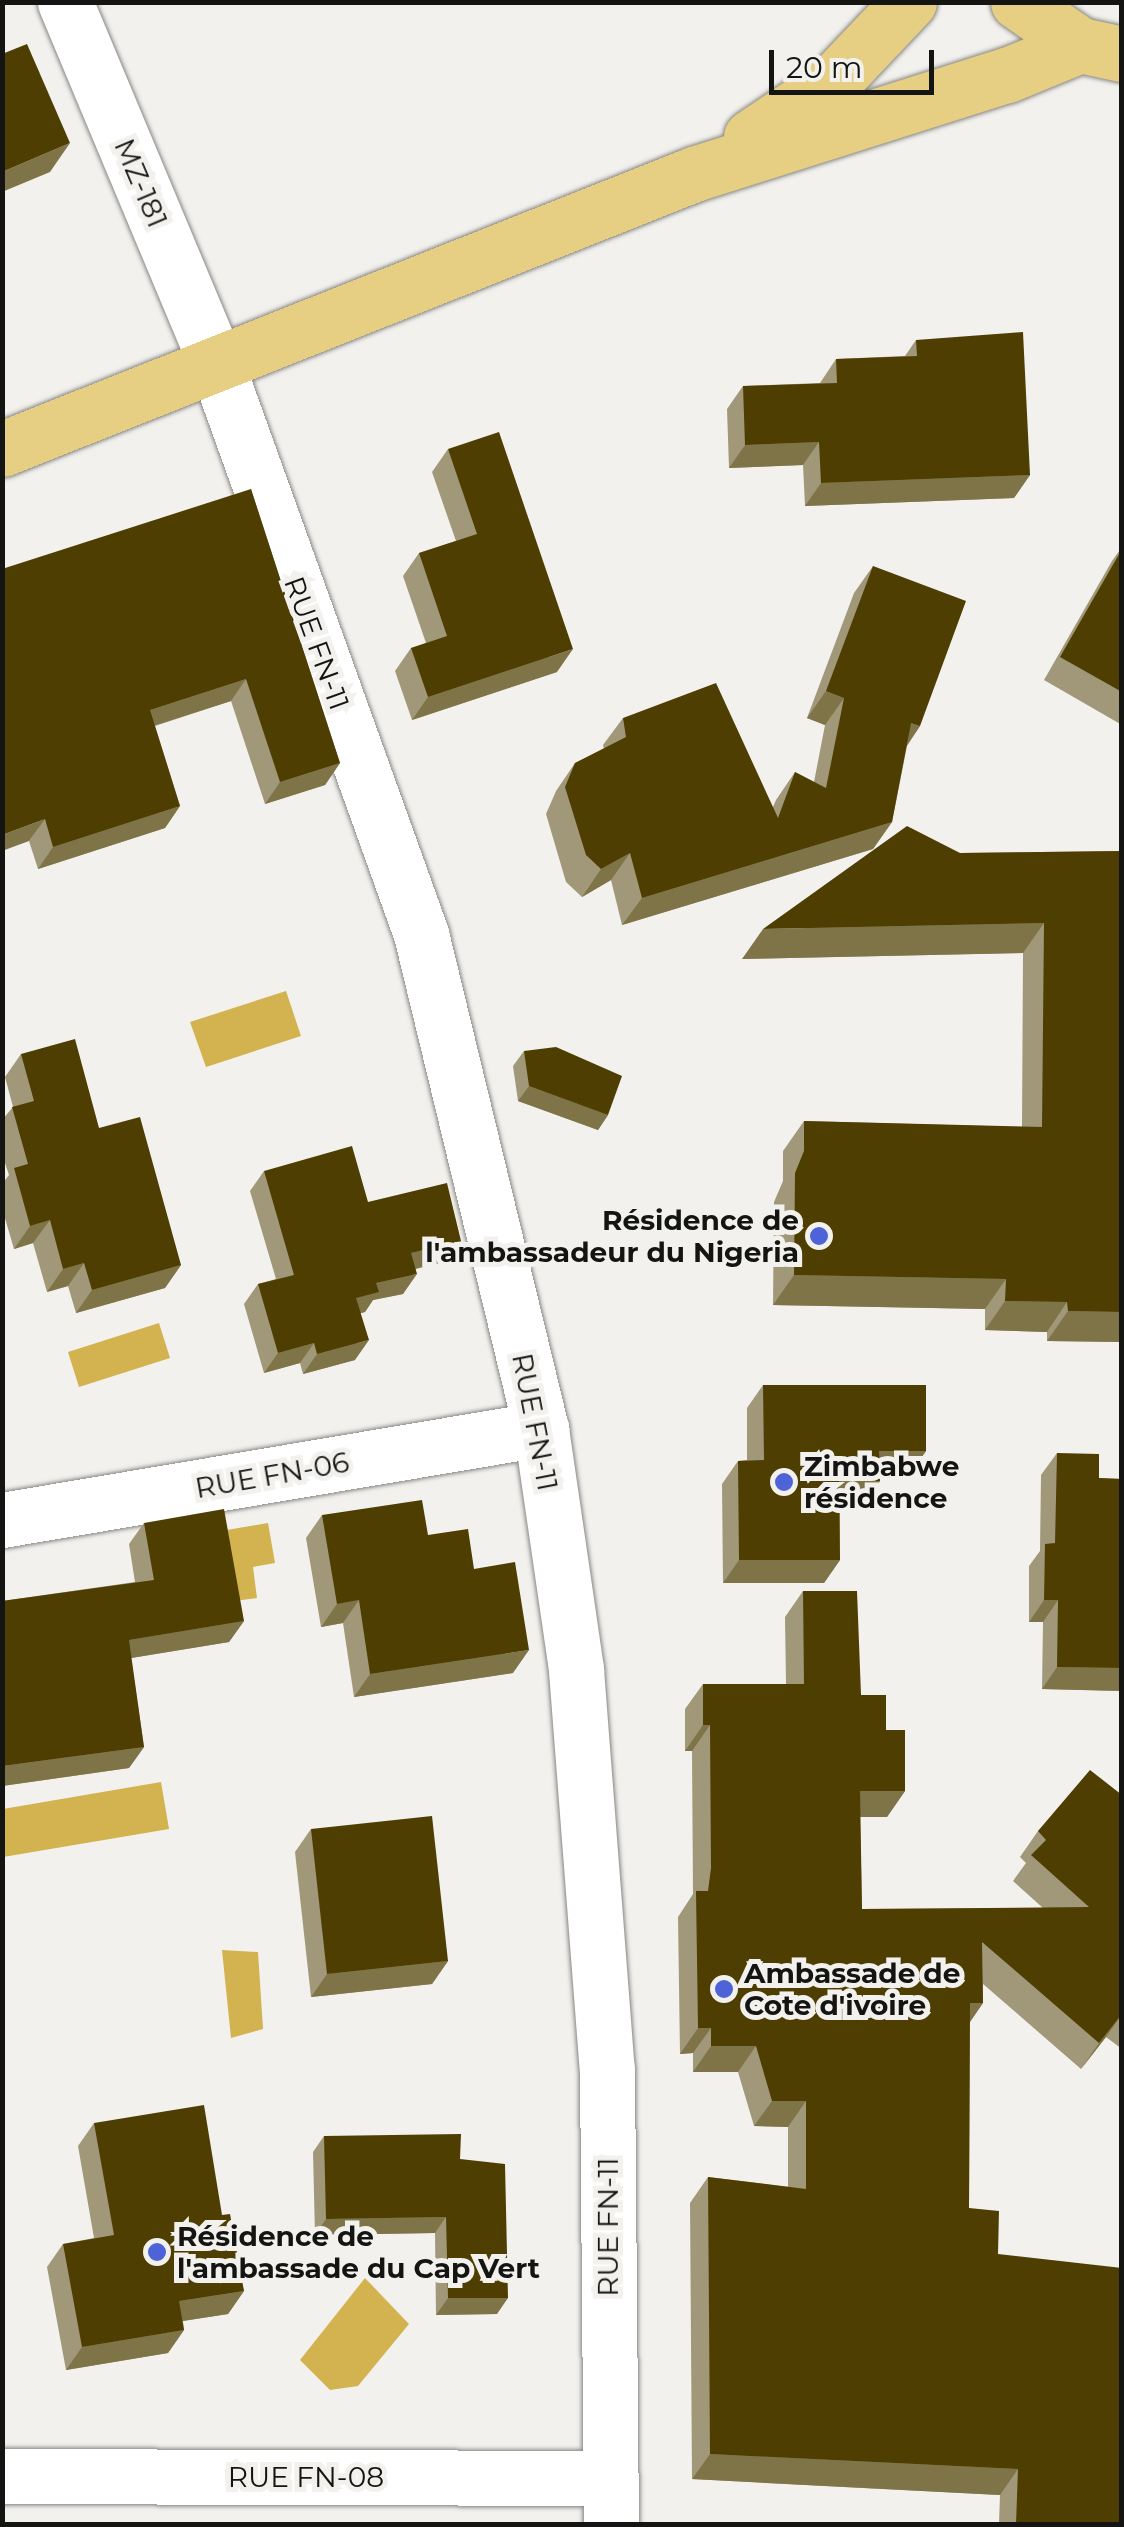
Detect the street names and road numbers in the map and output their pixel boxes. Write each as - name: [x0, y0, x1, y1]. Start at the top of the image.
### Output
- street label: MZ-181: [107, 134, 175, 232]
- street label: RUE FN-11: [277, 572, 357, 714]
- street label: RUE FN-11: [505, 1350, 565, 1494]
- street label: RUE FN-06: [193, 1445, 351, 1505]
- street label: RUE FN-11: [591, 2157, 625, 2297]
- street label: RUE FN-08: [228, 2460, 384, 2494]

